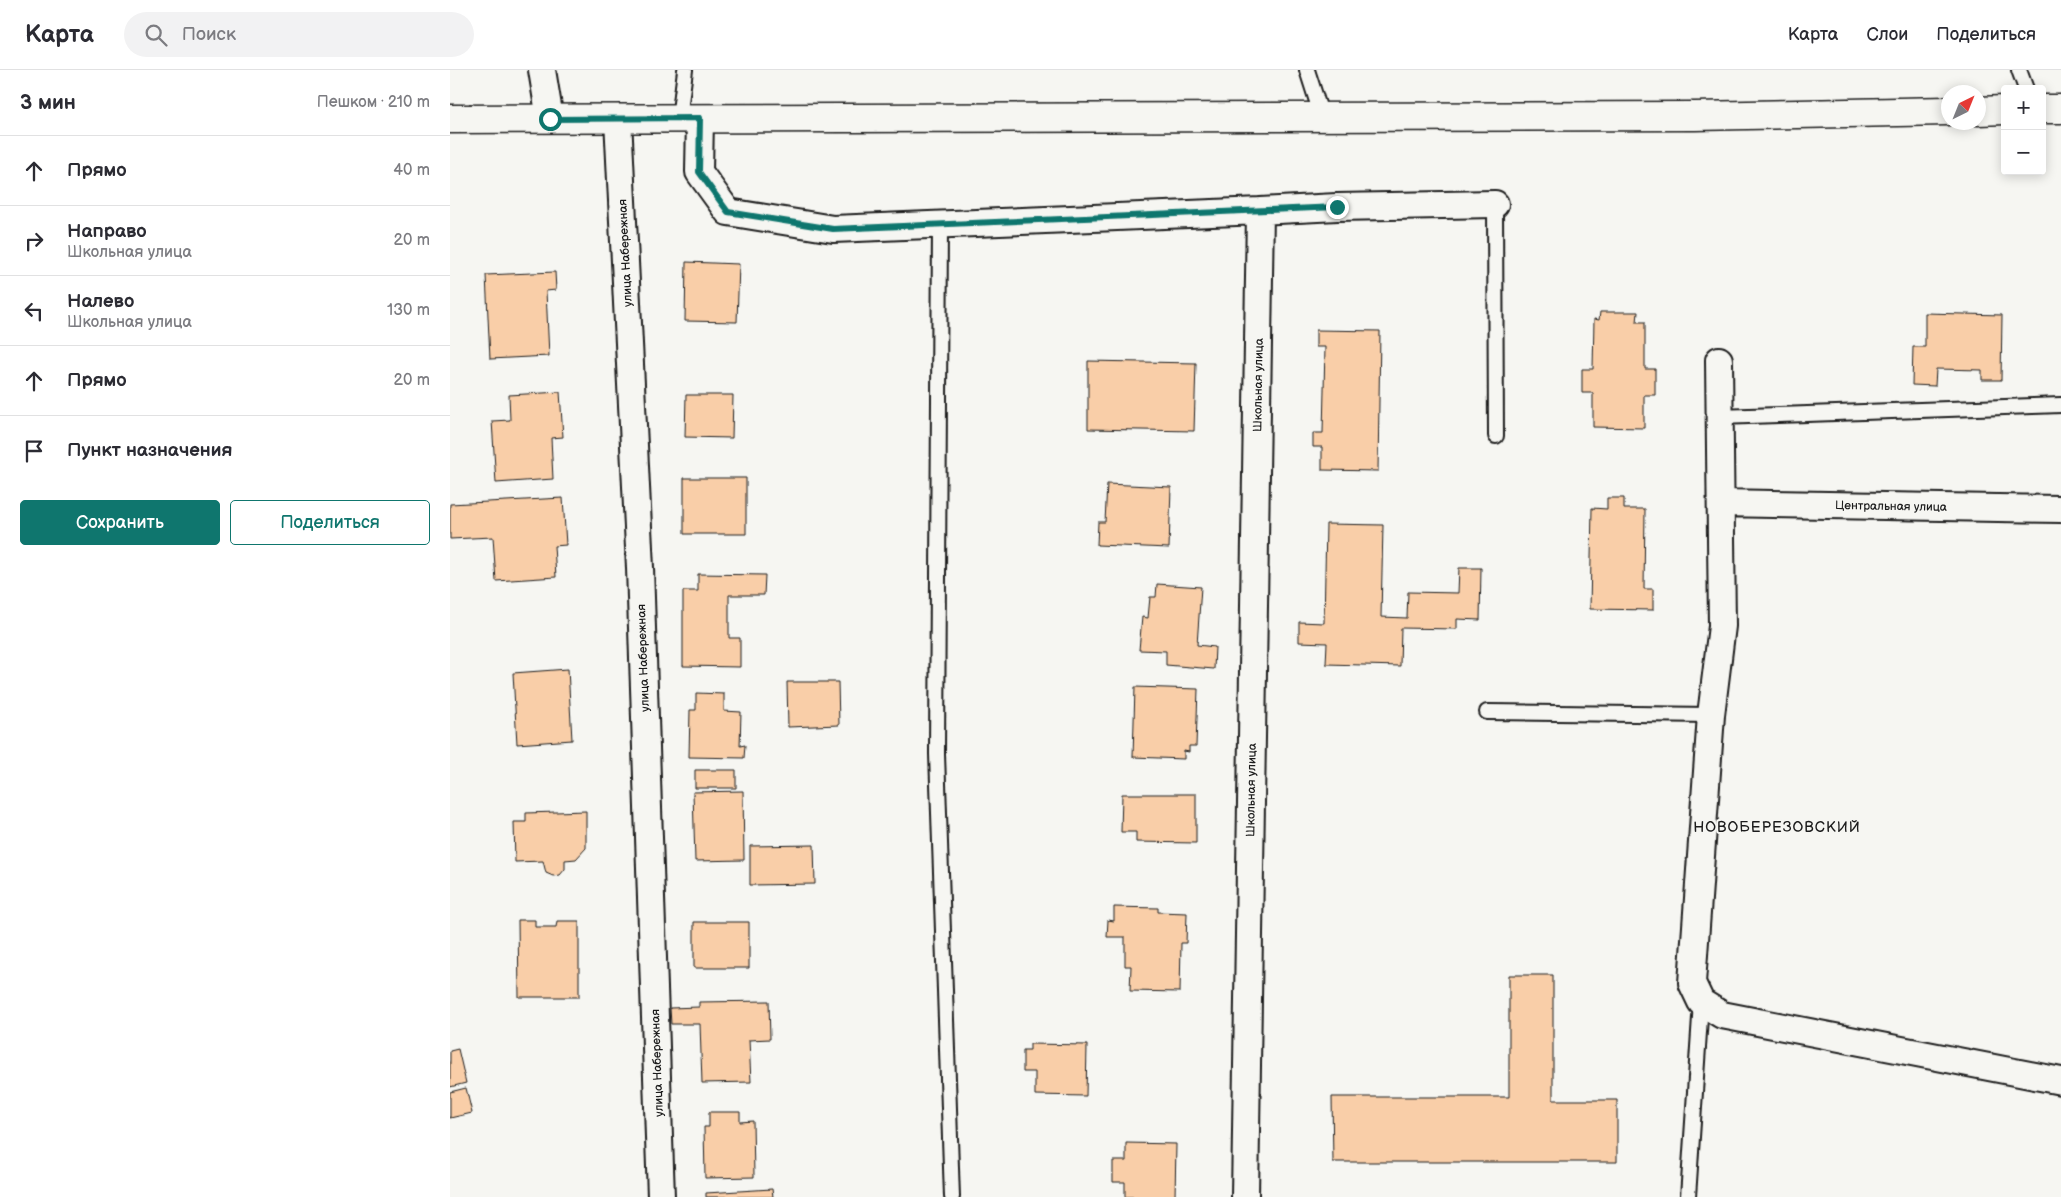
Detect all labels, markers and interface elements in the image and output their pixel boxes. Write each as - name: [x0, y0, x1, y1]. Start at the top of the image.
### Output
- search box: [124, 12, 474, 57]
- text: Карта: [25, 20, 94, 49]
- icon: search: [142, 21, 170, 49]
- text: Поиск: [182, 23, 236, 46]
- text: Карта: [1788, 24, 1838, 45]
- text: Слои: [1866, 24, 1908, 45]
- text: Поделиться: [1936, 24, 2036, 45]
- north arrow: [1941, 85, 1986, 130]
- map controls: [2001, 85, 2046, 175]
- button: +: [2001, 85, 2046, 130]
- text: 3 мин: [20, 90, 76, 115]
- text: Пешком · 210 m: [317, 93, 430, 112]
- route start: [539, 108, 562, 131]
- button: −: [2001, 130, 2046, 175]
- icon: ahead: [20, 157, 48, 185]
- text: Прямо: [67, 159, 127, 182]
- text: 40 m: [393, 161, 430, 180]
- route end: [1326, 196, 1349, 219]
- street label: улица Набережная: [615, 198, 636, 307]
- text: Направо: [67, 220, 147, 243]
- icon: right: [20, 227, 48, 255]
- text: 20 m: [394, 231, 430, 250]
- text: Школьная улица: [67, 243, 192, 262]
- text: Налево: [67, 290, 134, 313]
- icon: left: [20, 297, 48, 325]
- text: 130 m: [387, 301, 430, 320]
- text: Школьная улица: [67, 313, 192, 332]
- street label: Школьная улица: [1250, 338, 1267, 432]
- icon: ahead: [20, 367, 48, 395]
- text: Прямо: [67, 369, 127, 392]
- text: 20 m: [394, 371, 430, 390]
- icon: arrive: [20, 437, 48, 465]
- text: Пункт назначения: [67, 439, 232, 462]
- street label: Центральная улица: [1835, 498, 1947, 515]
- button: Сохранить: [20, 500, 220, 545]
- button: Поделиться: [230, 500, 430, 545]
- street label: улица Набережная: [634, 603, 653, 712]
- street label: Школьная улица: [1243, 743, 1260, 837]
- district label: НОВОБЕРЕЗОВСКИЙ: [1693, 818, 1861, 837]
- street label: улица Набережная: [648, 1008, 667, 1117]

